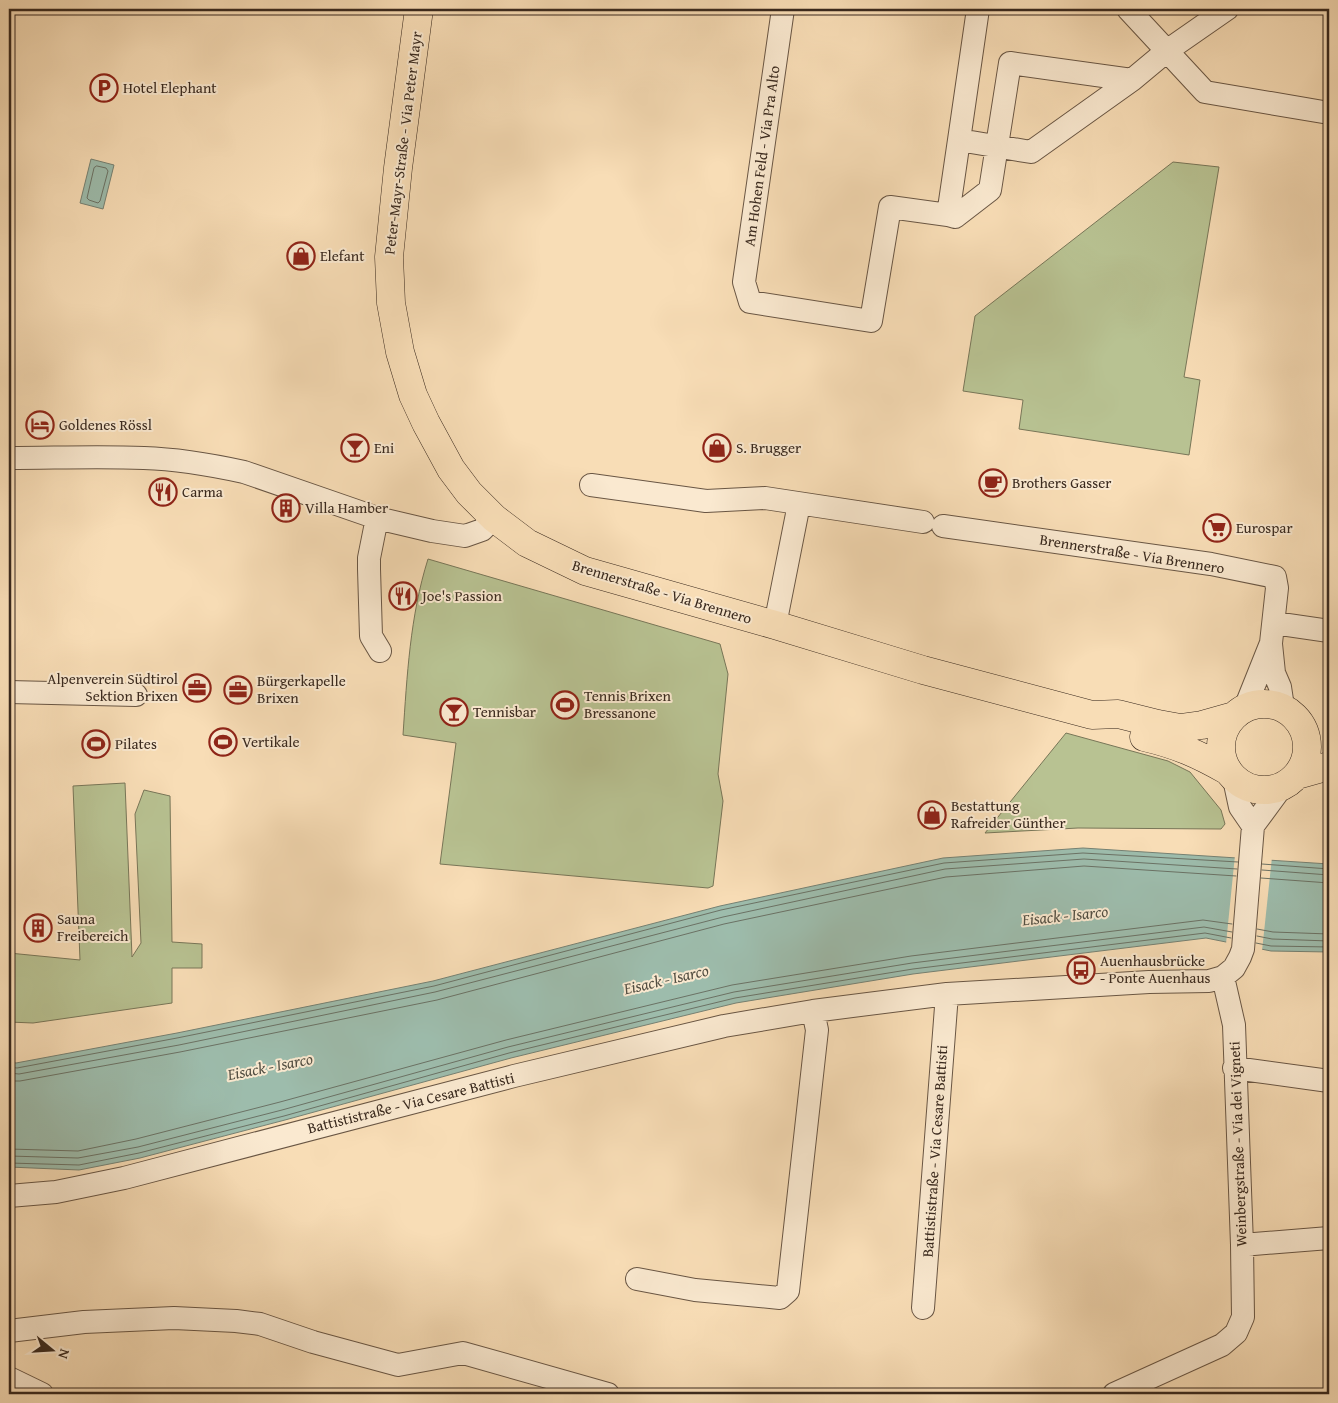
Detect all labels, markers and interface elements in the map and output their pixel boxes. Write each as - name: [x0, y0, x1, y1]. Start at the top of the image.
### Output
- street label: Peter-Mayr-Straße - Via Peter Mayr: [378, 30, 427, 256]
- street label: Am Hohen Feld - Via Pra Alto: [738, 64, 785, 248]
- parking icon: Hotel Elephant: [89, 73, 119, 103]
- place label: Hotel Elephant: [123, 77, 217, 98]
- shop icon: Elefant: [286, 241, 316, 271]
- place label: Elefant: [320, 245, 365, 266]
- hotel icon: Goldenes Rössl: [25, 410, 55, 440]
- place label: Goldenes Rössl: [59, 414, 152, 435]
- bar icon: Eni: [340, 433, 370, 463]
- shop icon: S. Brugger: [702, 433, 732, 463]
- place label: Eni: [374, 437, 394, 458]
- place label: S. Brugger: [736, 437, 801, 458]
- cafe icon: Brothers Gasser: [978, 468, 1008, 498]
- place label: Brothers Gasser: [1012, 472, 1111, 493]
- restaurant icon: Carma: [148, 477, 178, 507]
- place label: Carma: [182, 481, 223, 502]
- building icon: Villa Hamber: [271, 493, 301, 523]
- place label: Villa Hamber: [305, 497, 388, 518]
- supermarket icon: Eurospar: [1202, 513, 1232, 543]
- place label: Eurospar: [1236, 517, 1293, 538]
- street label: Brennerstraße - Via Brennero: [1038, 529, 1226, 579]
- street label: Brennerstraße - Via Brennero: [570, 554, 755, 629]
- restaurant icon: Joe's Passion: [388, 581, 418, 611]
- place label: Joe's Passion: [420, 585, 502, 606]
- place label: Alpenverein Südtirol Sektion Brixen: [47, 668, 179, 706]
- place label: Bürgerkapelle Brixen: [257, 670, 346, 708]
- office icon: Alpenverein Südtirol Sektion Brixen: [182, 673, 212, 703]
- office icon: Bürgerkapelle Brixen: [223, 675, 253, 705]
- place label: Tennis Brixen Bressanone: [584, 685, 672, 723]
- sports icon: Tennis Brixen Bressanone: [550, 690, 580, 720]
- bar icon: Tennisbar: [439, 697, 469, 727]
- place label: Tennisbar: [473, 701, 536, 722]
- sports icon: Vertikale: [208, 727, 238, 757]
- sports icon: Pilates: [81, 729, 111, 759]
- place label: Vertikale: [242, 731, 300, 752]
- place label: Pilates: [115, 733, 157, 754]
- place label: Bestattung Rafreider Günther: [951, 795, 1066, 833]
- shop icon: Bestattung Rafreider Günther: [917, 800, 947, 830]
- water label: Eisack - Isarco: [1020, 899, 1109, 932]
- place label: Sauna Freibereich: [57, 908, 129, 946]
- building icon: Sauna Freibereich: [23, 913, 53, 943]
- place label: Auenhausbrücke - Ponte Auenhaus: [1100, 950, 1211, 988]
- bus stop icon: Auenhausbrücke - Ponte Auenhaus: [1066, 955, 1096, 985]
- water label: Eisack - Isarco: [620, 958, 711, 1001]
- street label: Weinbergstraße - Via dei Vigneti: [1223, 1041, 1252, 1247]
- street label: Battististraße - Via Cesare Battisti: [917, 1044, 952, 1258]
- water label: Eisack - Isarco: [224, 1046, 315, 1086]
- street label: Battististraße - Via Cesare Battisti: [305, 1067, 517, 1138]
- north arrow: [28, 1326, 78, 1376]
- text: N: [53, 1346, 75, 1362]

